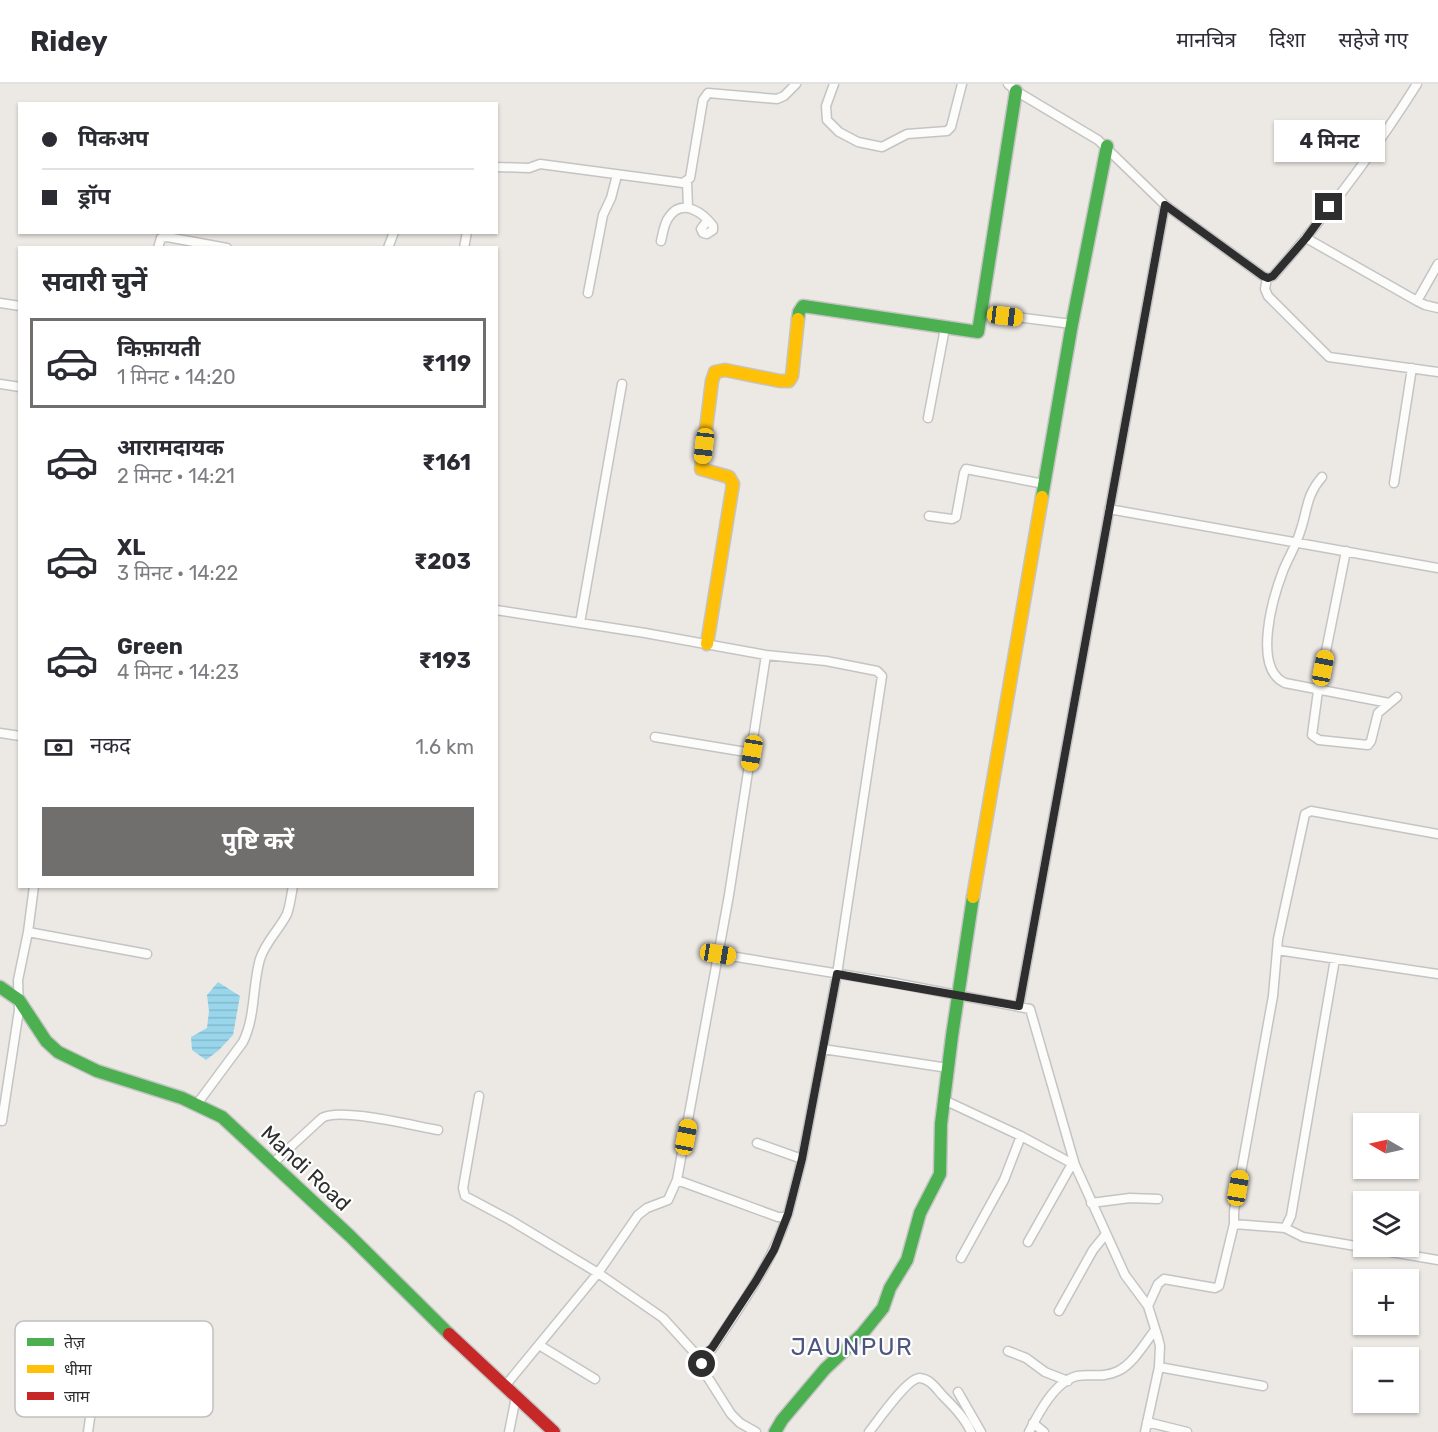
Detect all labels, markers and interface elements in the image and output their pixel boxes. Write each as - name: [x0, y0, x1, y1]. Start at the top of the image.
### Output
- text: Ridey: [30, 25, 108, 58]
- text: मानचित्र: [1176, 27, 1236, 52]
- text: दिशा: [1269, 27, 1305, 52]
- text: सहेजे गए: [1338, 27, 1408, 52]
- callout: 4 मिनट: [1274, 120, 1384, 162]
- text: पिकअप: [78, 125, 149, 152]
- text: 4 मिनट: [1300, 129, 1359, 153]
- text: ड्रॉप: [78, 183, 111, 210]
- route end: [1315, 193, 1342, 220]
- text: सवारी चुनें: [42, 266, 147, 298]
- car: [986, 305, 1024, 327]
- text: किफ़ायती: [117, 335, 201, 362]
- icon: car: [45, 336, 99, 390]
- text: ₹119: [422, 350, 471, 377]
- text: 1 मिनट · 14:20: [117, 365, 236, 389]
- car: [693, 427, 715, 465]
- text: आरामदायक: [117, 434, 224, 461]
- icon: car: [45, 435, 99, 489]
- text: ₹161: [422, 449, 471, 476]
- text: 2 मिनट · 14:21: [117, 464, 235, 488]
- icon: car: [45, 534, 99, 588]
- text: XL: [117, 534, 145, 561]
- text: ₹203: [414, 548, 471, 575]
- text: 3 मिनट · 14:22: [117, 561, 238, 585]
- icon: car: [45, 633, 99, 687]
- text: Green: [117, 633, 183, 660]
- text: ₹193: [418, 647, 471, 674]
- car: [1311, 649, 1335, 687]
- text: 4 मिनट · 14:23: [117, 660, 239, 684]
- icon: cash: [42, 731, 75, 764]
- text: नकद: [90, 732, 131, 759]
- car: [740, 734, 764, 772]
- text: 1.6 km: [416, 735, 474, 759]
- button: पुष्टि करें: [42, 807, 474, 876]
- car: [699, 942, 737, 966]
- north arrow: [1353, 1113, 1419, 1179]
- map controls: [1353, 1113, 1419, 1413]
- car: [674, 1118, 698, 1156]
- street label: Mandi Road: [256, 1120, 356, 1216]
- car: [1226, 1169, 1250, 1207]
- button: layers: [1353, 1191, 1419, 1257]
- button: +: [1353, 1269, 1419, 1335]
- legend: [15, 1321, 213, 1417]
- text: तेज़: [64, 1333, 86, 1352]
- district label: JAUNPUR: [791, 1333, 913, 1361]
- button: −: [1353, 1347, 1419, 1413]
- route start: [688, 1350, 715, 1377]
- text: धीमा: [64, 1360, 93, 1379]
- text: जाम: [64, 1387, 90, 1406]

